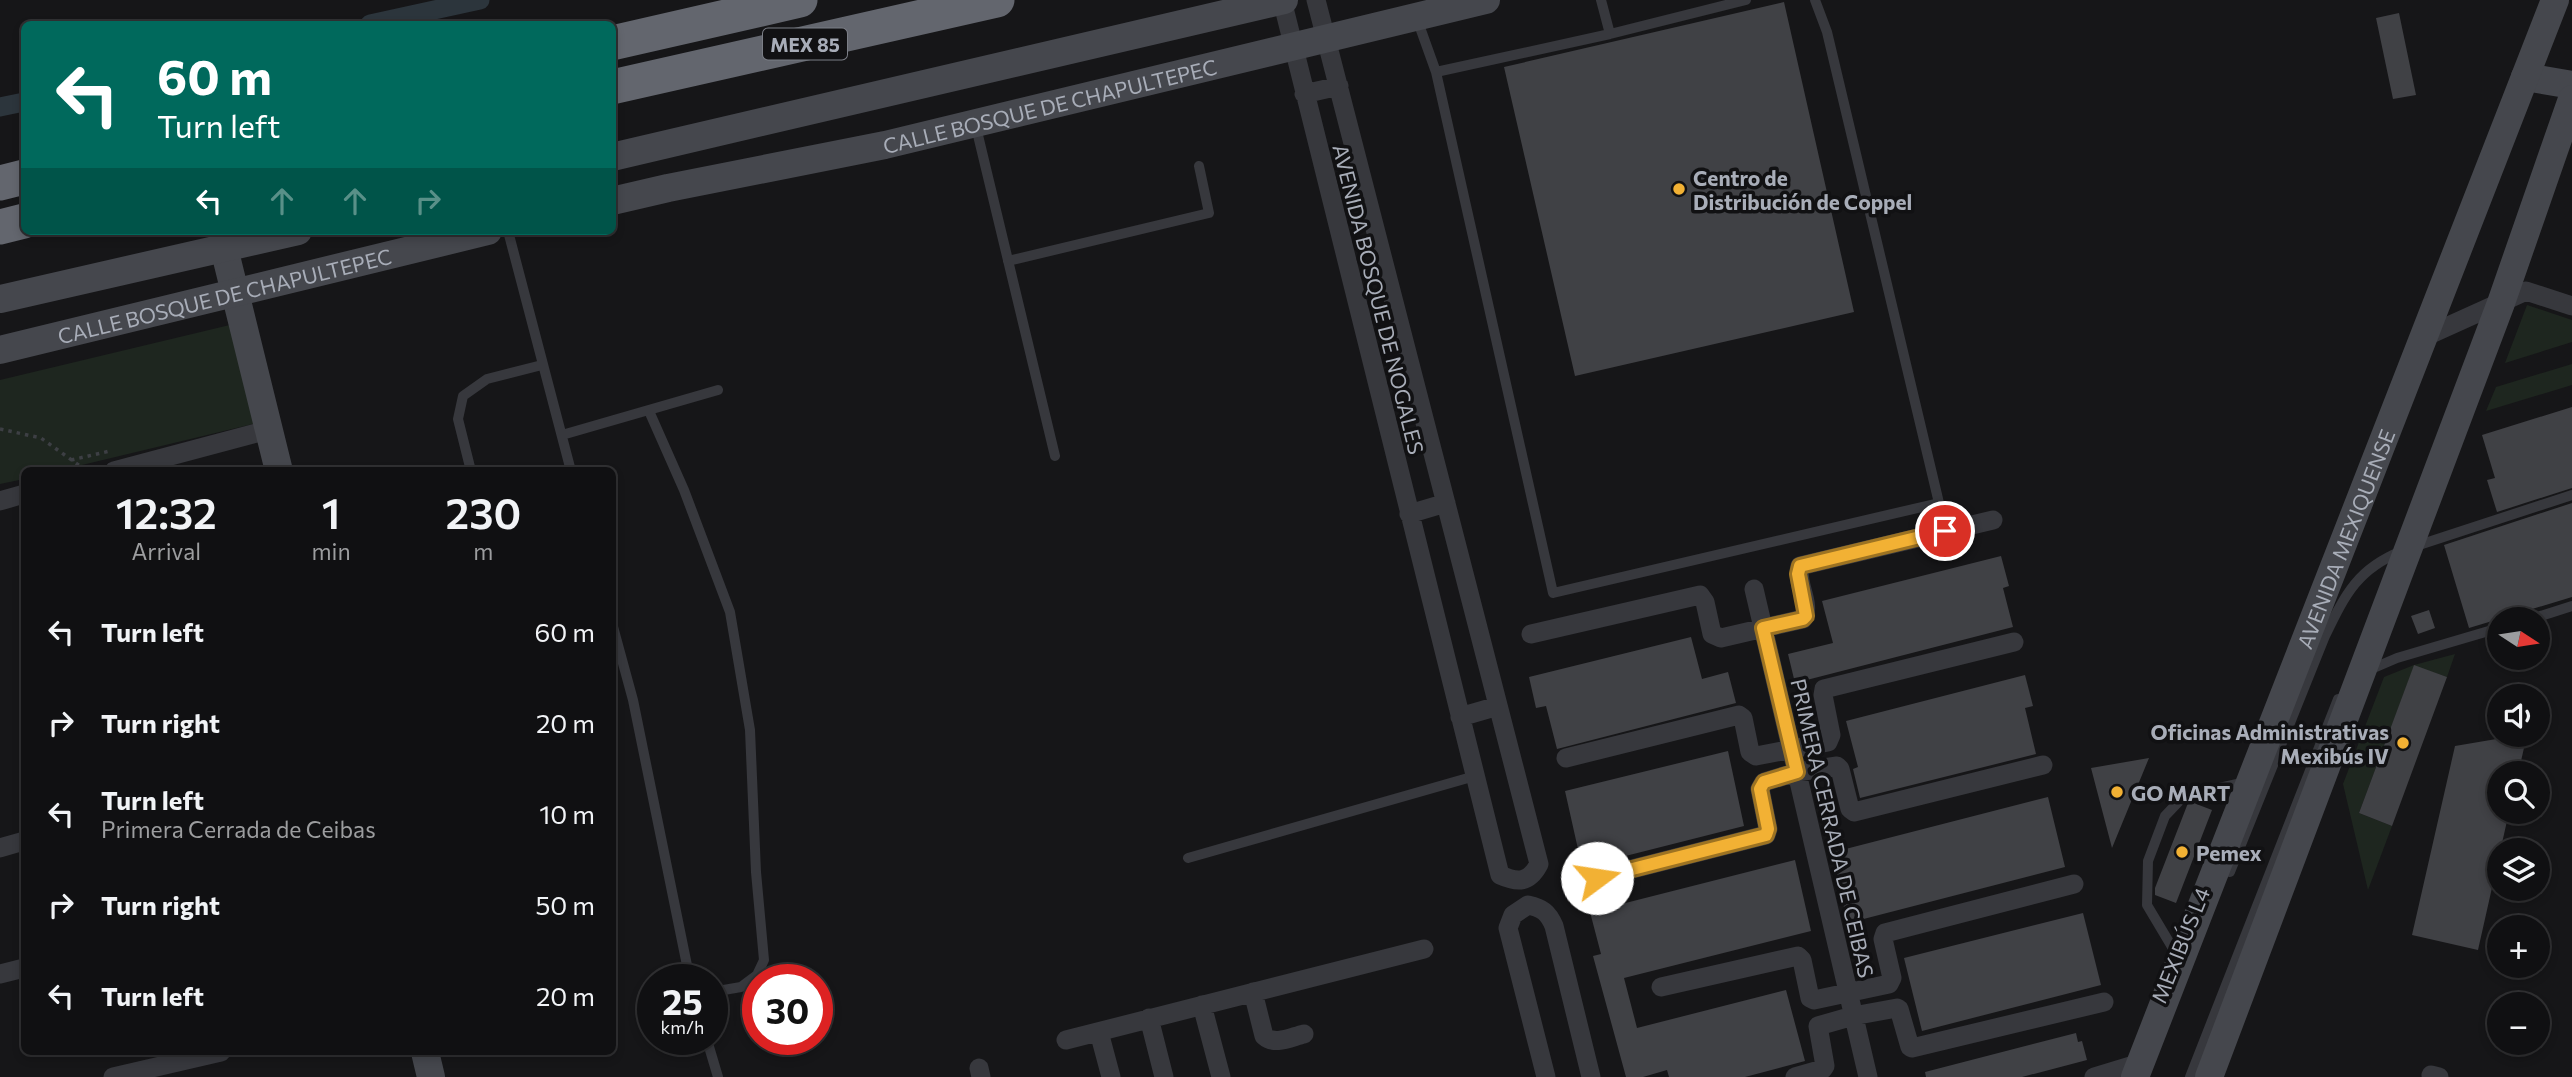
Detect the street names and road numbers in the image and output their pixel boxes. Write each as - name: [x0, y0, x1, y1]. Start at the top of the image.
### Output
- road number: MEX 85: [763, 28, 847, 60]
- street label: CALLE BOSQUE DE CHAPULTEPEC: [880, 53, 1219, 158]
- street label: AVENIDA BOSQUE DE NOGALES: [1328, 141, 1430, 457]
- street label: CALLE BOSQUE DE CHAPULTEPEC: [55, 243, 394, 348]
- street label: AVENIDA MEXIQUENSE: [2291, 425, 2399, 652]
- street label: PRIMERA CERRADA DE CEIBAS: [1786, 676, 1880, 980]
- street label: MEXIBÚS L4: [2145, 883, 2215, 1006]

